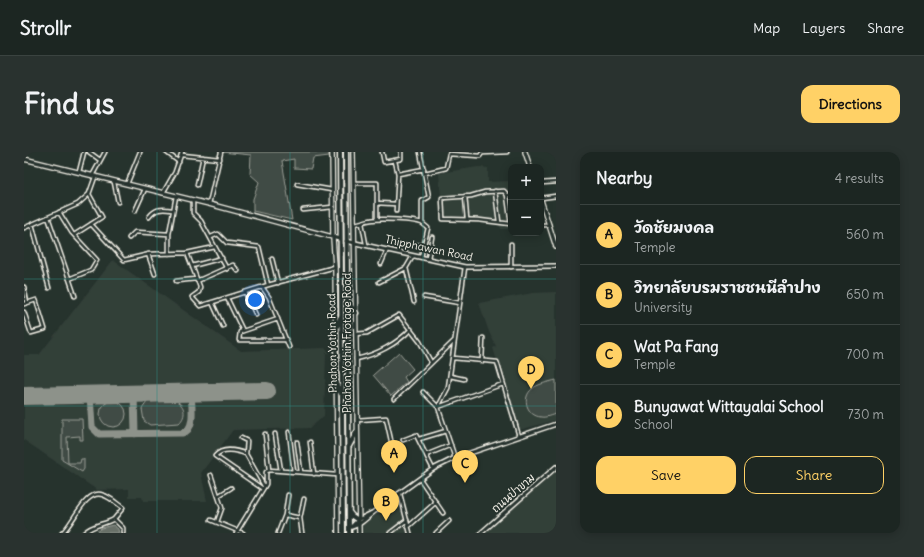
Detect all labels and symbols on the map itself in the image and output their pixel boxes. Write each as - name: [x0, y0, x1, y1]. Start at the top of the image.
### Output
- street label: Thipphawan Road: [384, 232, 475, 264]
- street label: Phahon Yothin Frotage Road: [340, 272, 354, 413]
- your location: [245, 290, 265, 310]
- street label: Phahon Yothin Road: [324, 293, 340, 393]
- pin: D: [518, 356, 544, 389]
- pin: A: [381, 440, 407, 473]
- pin: C: [452, 450, 478, 483]
- street label: ถนนป่าขาม: [488, 470, 538, 516]
- pin: B: [373, 488, 399, 521]

